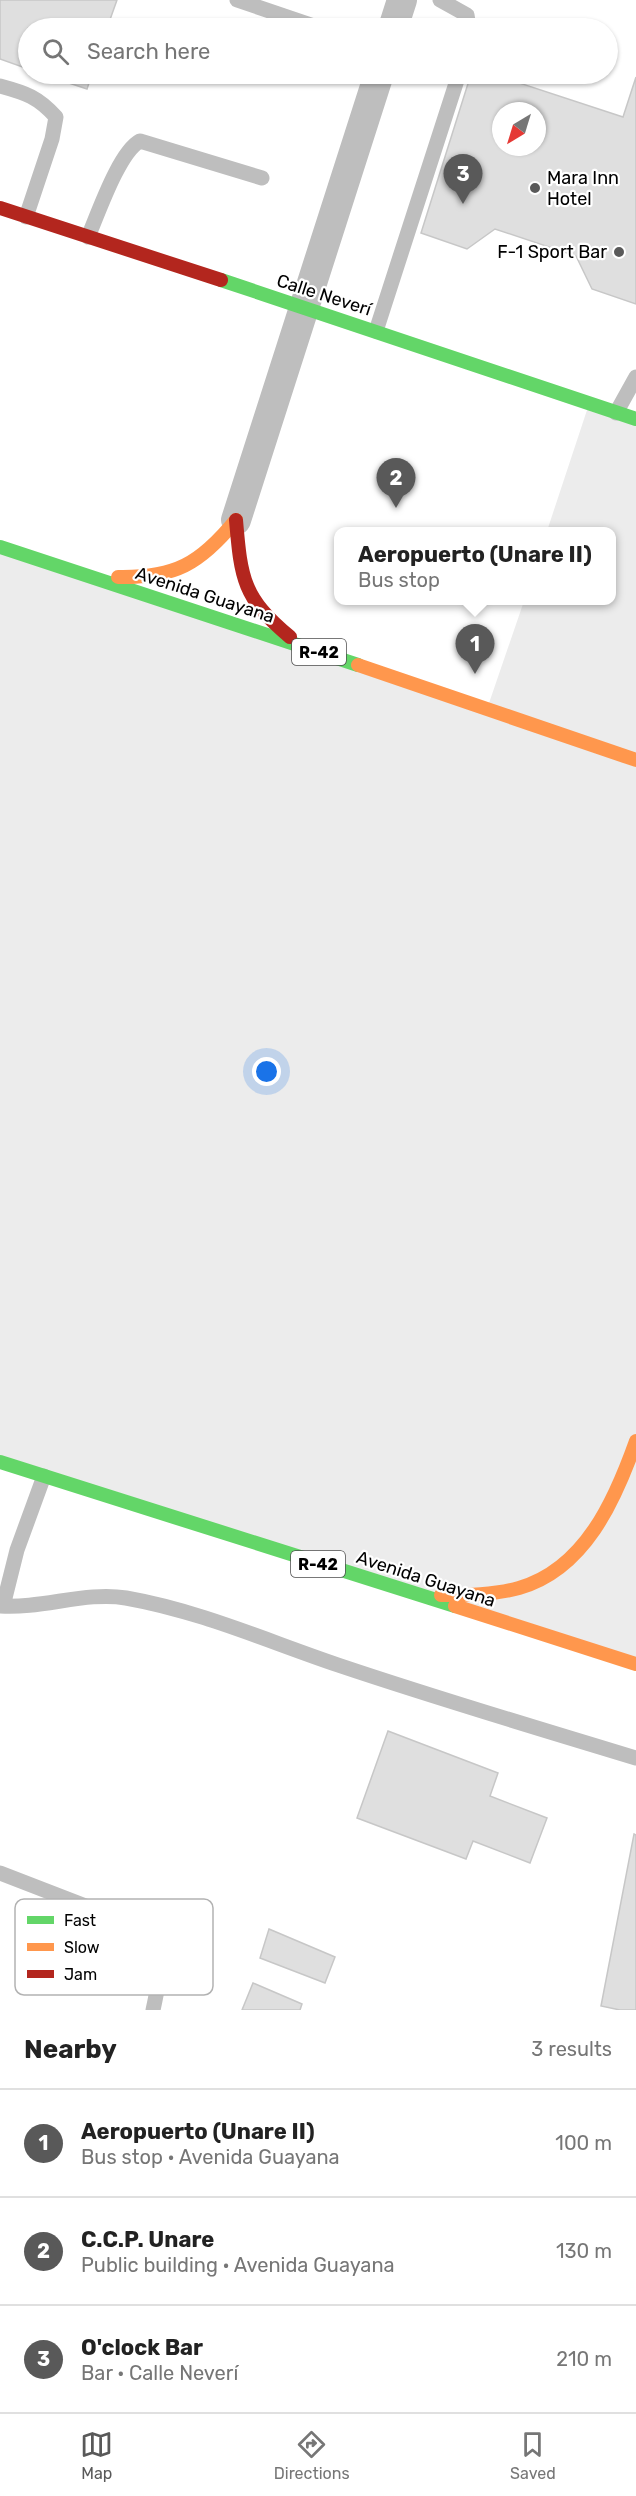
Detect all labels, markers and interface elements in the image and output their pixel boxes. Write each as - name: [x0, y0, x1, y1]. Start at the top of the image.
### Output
- search box: [18, 18, 618, 84]
- icon: search: [39, 35, 72, 68]
- text: Search here: [87, 38, 210, 65]
- north arrow: [492, 102, 546, 156]
- pin: 3: [444, 154, 482, 204]
- place label: Mara Inn Hotel: [547, 167, 619, 210]
- marker: Mara Inn Hotel: [528, 181, 542, 195]
- place label: F-1 Sport Bar: [497, 241, 607, 263]
- marker: F-1 Sport Bar: [612, 245, 626, 259]
- street label: Calle Neverí: [274, 269, 376, 321]
- pin: 2: [376, 458, 416, 508]
- popup: [334, 527, 616, 605]
- text: Aeropuerto (Unare II): [358, 541, 592, 568]
- street label: Avenida Guayana: [133, 562, 277, 628]
- text: Bus stop: [358, 568, 440, 592]
- pin: 1: [456, 624, 494, 674]
- road number: R-42: [292, 639, 346, 665]
- your location: [252, 1057, 281, 1086]
- street label: Avenida Guayana: [354, 1546, 498, 1612]
- road number: R-42: [291, 1551, 345, 1577]
- legend: [15, 1899, 213, 1995]
- text: Fast: [64, 1911, 96, 1930]
- text: Slow: [64, 1938, 100, 1957]
- text: Jam: [64, 1965, 97, 1984]
- text: Nearby: [24, 2034, 117, 2065]
- text: 3 results: [531, 2037, 612, 2061]
- text: Aeropuerto (Unare II): [81, 2118, 315, 2145]
- text: 1: [39, 2131, 48, 2155]
- text: 100 m: [555, 2131, 612, 2155]
- text: Bus stop · Avenida Guayana: [81, 2145, 340, 2169]
- text: C.C.P. Unare: [81, 2226, 214, 2253]
- text: 2: [37, 2239, 50, 2263]
- text: 130 m: [556, 2239, 612, 2263]
- text: Public building · Avenida Guayana: [81, 2253, 395, 2277]
- text: O'clock Bar: [81, 2334, 203, 2361]
- text: 3: [37, 2347, 50, 2371]
- text: 210 m: [556, 2347, 612, 2371]
- text: Bar · Calle Neverí: [81, 2361, 238, 2385]
- tab: Map: [80, 2428, 113, 2483]
- tab: Directions: [274, 2428, 350, 2483]
- tab: Saved: [510, 2428, 556, 2483]

